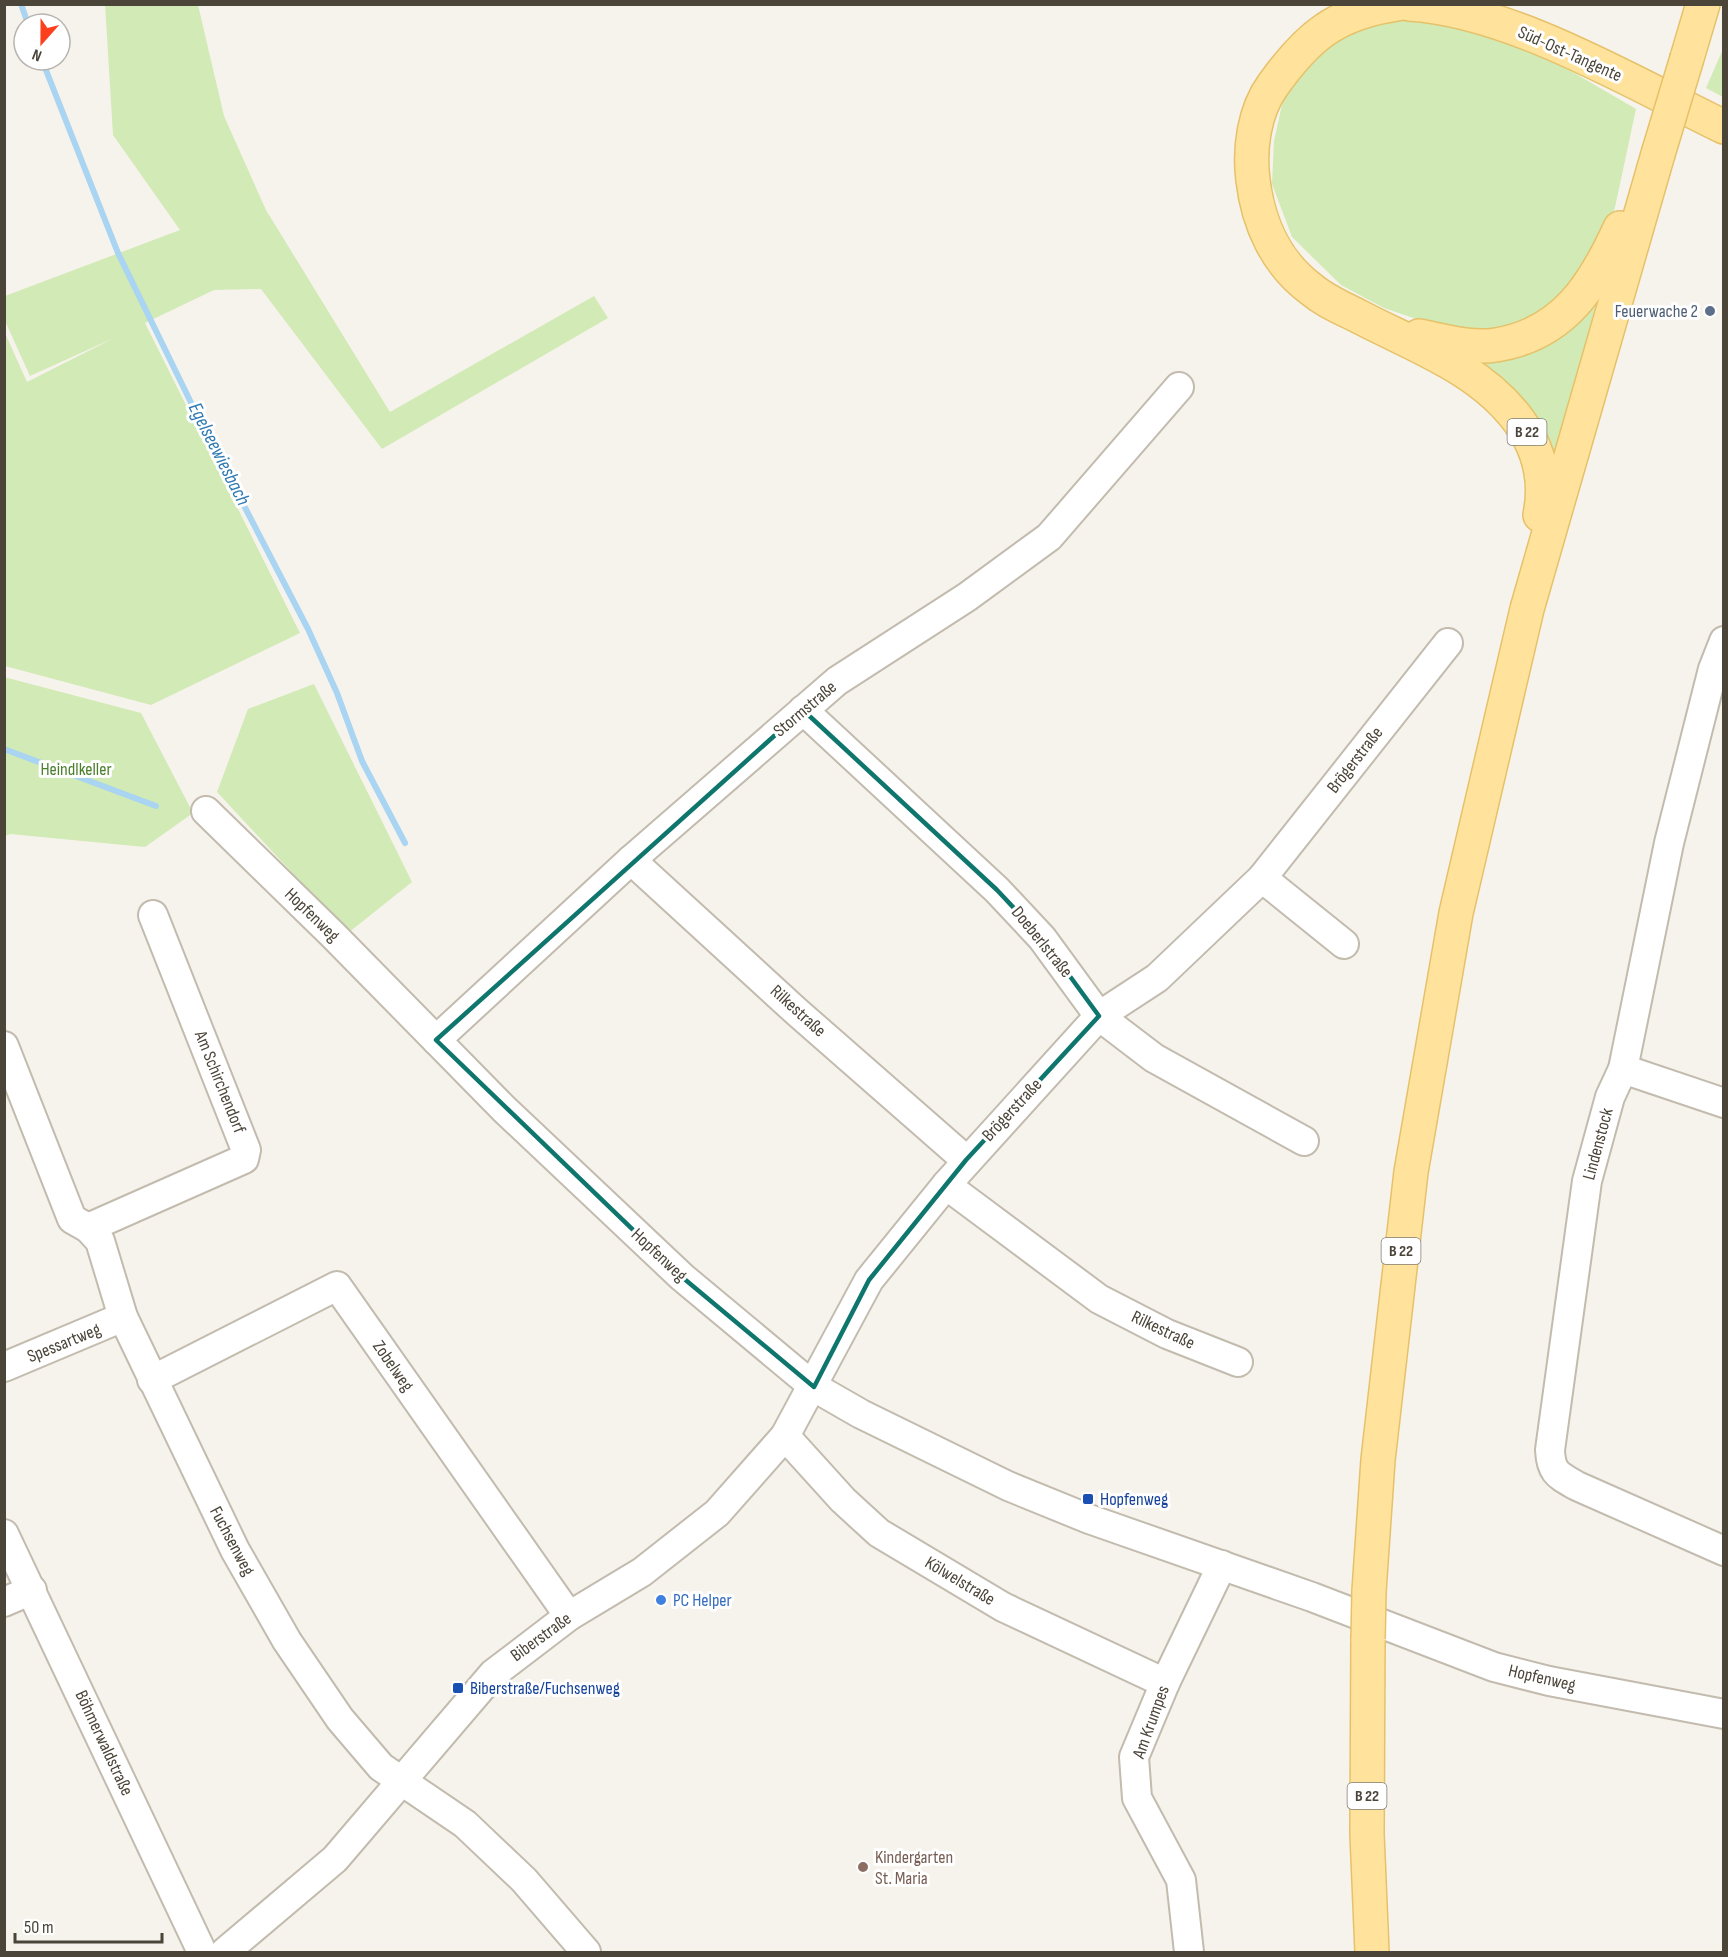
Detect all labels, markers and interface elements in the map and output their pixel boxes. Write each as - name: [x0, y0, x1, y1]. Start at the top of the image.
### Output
- north arrow: [12, 12, 72, 72]
- street label: Süd-Ost-Tangente: [1515, 22, 1625, 86]
- text: N: [30, 44, 45, 65]
- place label: Feuerwache 2: [1615, 301, 1698, 322]
- marker: Feuerwache 2: [1703, 304, 1717, 318]
- water label: Egelseewiesbach: [183, 399, 255, 509]
- road number: B 22: [1508, 419, 1546, 445]
- street label: Stormstraße: [769, 677, 841, 741]
- street label: Brögerstraße: [1323, 723, 1387, 797]
- park label: Heindlkeller: [40, 759, 112, 780]
- street label: Hopfenweg: [280, 884, 344, 946]
- street label: Doeberlstraße: [1007, 902, 1077, 982]
- street label: Rilkestraße: [766, 981, 830, 1041]
- street label: Am Schirchendorf: [190, 1027, 250, 1137]
- street label: Brögerstraße: [978, 1074, 1046, 1146]
- street label: Lindenstock: [1578, 1106, 1618, 1182]
- street label: Hopfenweg: [627, 1224, 691, 1286]
- road number: B 22: [1382, 1238, 1420, 1264]
- street label: Rilkestraße: [1128, 1306, 1198, 1354]
- street label: Spessartweg: [24, 1319, 104, 1367]
- street label: Zobelweg: [368, 1337, 418, 1395]
- place label: Hopfenweg: [1100, 1489, 1168, 1510]
- marker: Hopfenweg: [1081, 1492, 1095, 1506]
- street label: Fuchsenweg: [205, 1503, 259, 1579]
- street label: Kölwelstraße: [921, 1552, 999, 1610]
- place label: PC Helper: [673, 1590, 732, 1611]
- marker: PC Helper: [654, 1593, 668, 1607]
- street label: Biberstraße: [507, 1608, 575, 1666]
- street label: Hopfenweg: [1506, 1660, 1578, 1696]
- place label: Biberstraße/Fuchsenweg: [470, 1678, 620, 1699]
- marker: Biberstraße/Fuchsenweg: [451, 1681, 465, 1695]
- street label: Am Krumpes: [1128, 1683, 1174, 1762]
- street label: Böhmerwaldstraße: [70, 1687, 138, 1799]
- road number: B 22: [1348, 1783, 1386, 1809]
- place label: Kindergarten St. Maria: [875, 1847, 953, 1889]
- marker: Kindergarten St. Maria: [856, 1860, 870, 1874]
- scale bar: [15, 1906, 162, 1944]
- text: 50 m: [24, 1917, 54, 1938]

